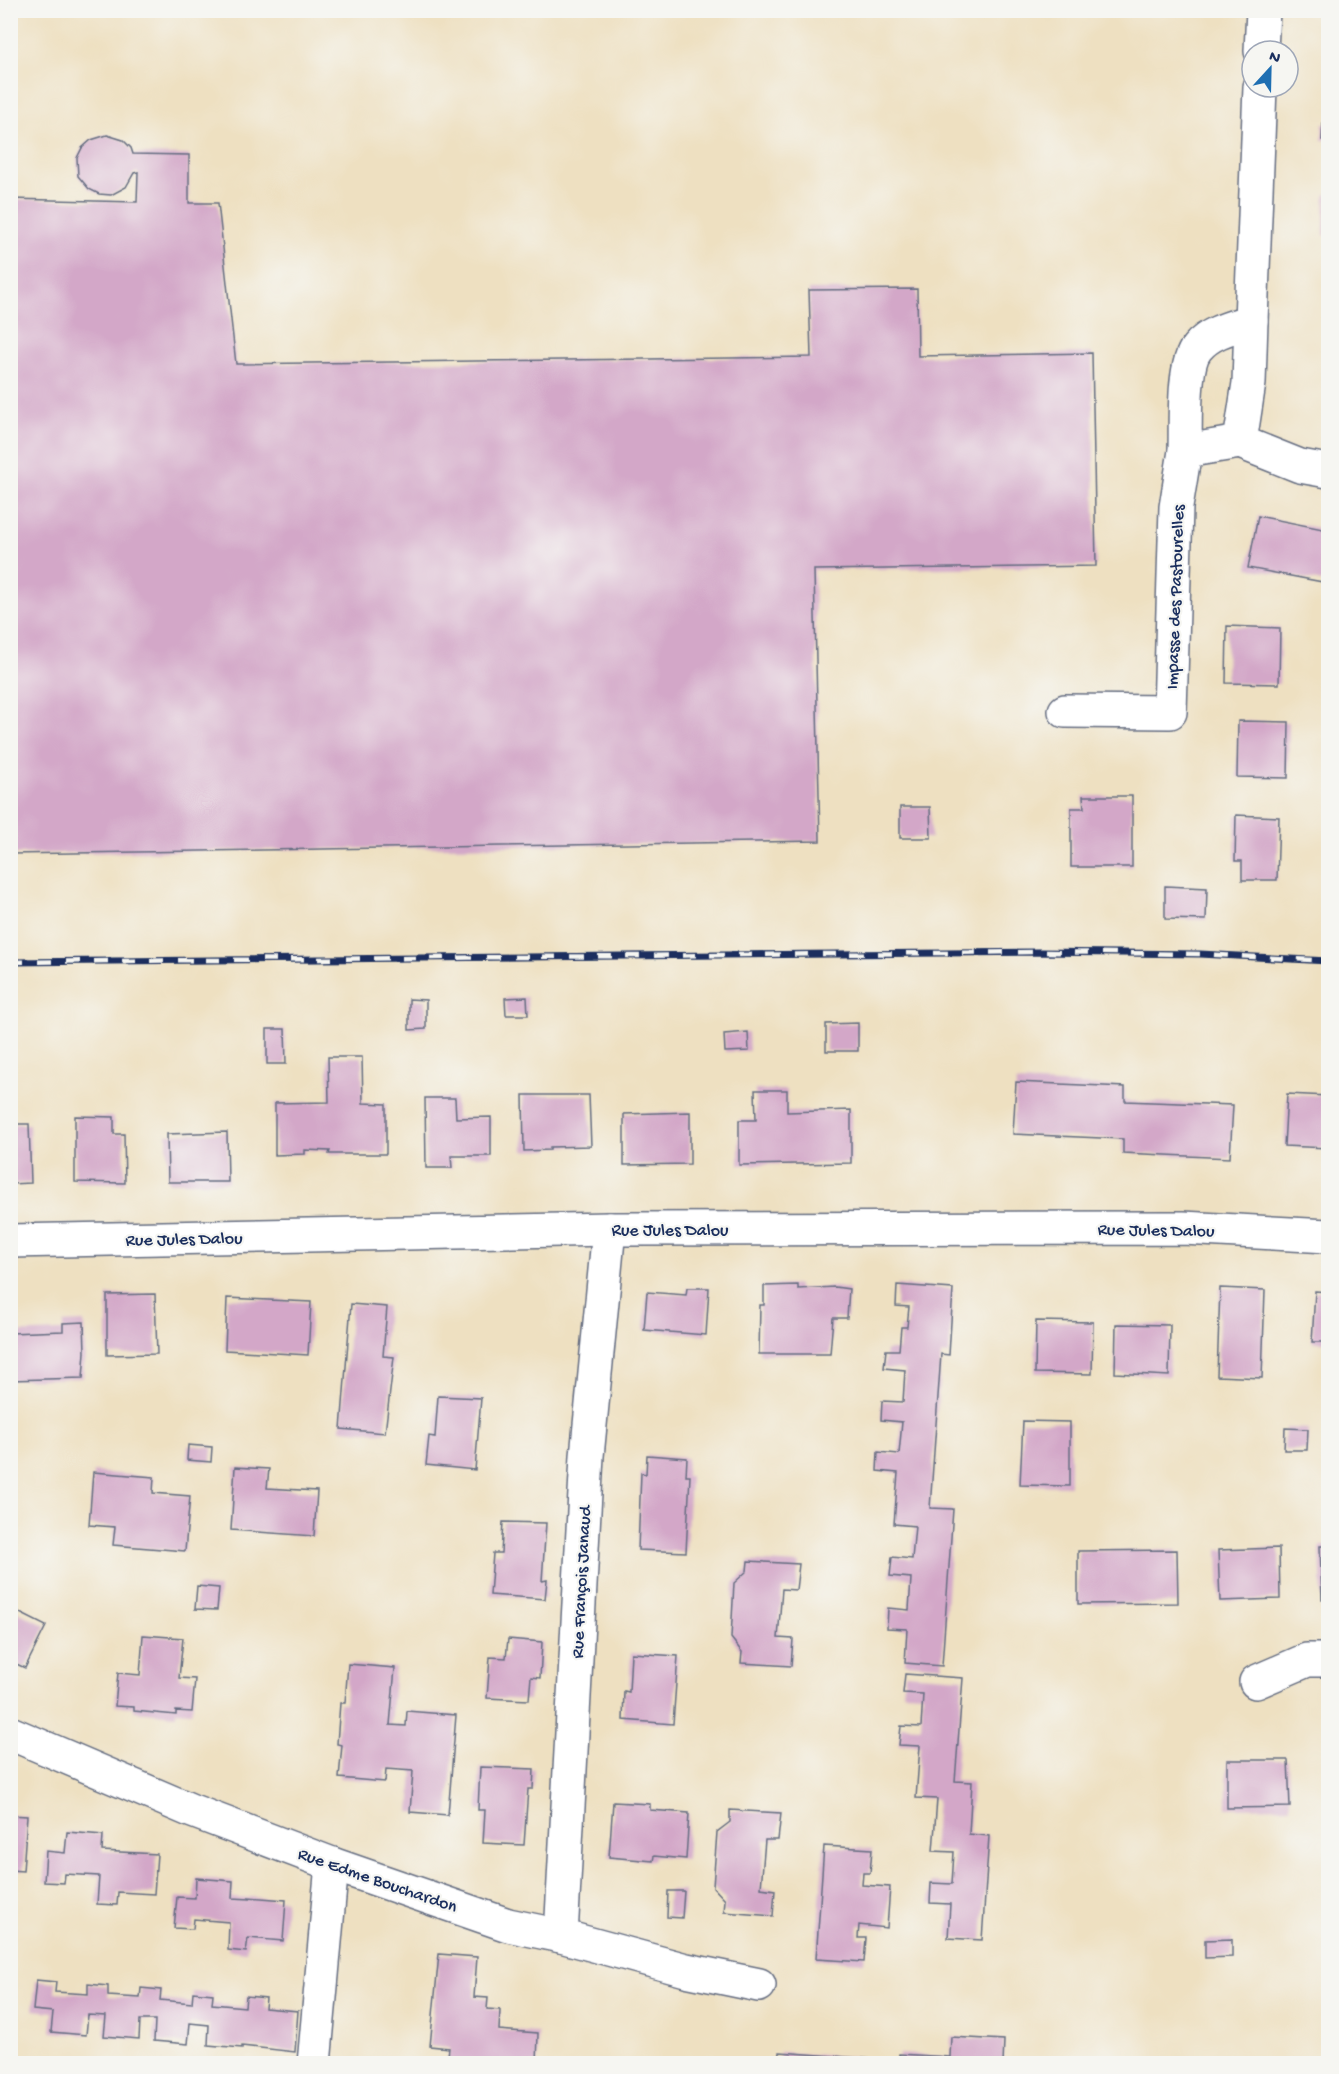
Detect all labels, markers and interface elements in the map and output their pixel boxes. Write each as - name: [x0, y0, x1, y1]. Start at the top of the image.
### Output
- north arrow: [1240, 39, 1300, 99]
- text: N: [1266, 48, 1283, 69]
- street label: Impasse des Pastourelles: [1163, 503, 1190, 690]
- street label: Rue Jules Dalou: [1097, 1220, 1215, 1243]
- street label: Rue Jules Dalou: [611, 1221, 729, 1242]
- street label: Rue Jules Dalou: [125, 1229, 243, 1252]
- street label: Rue François Janaud: [568, 1504, 597, 1659]
- street label: Rue Edme Bouchardon: [295, 1844, 460, 1919]

